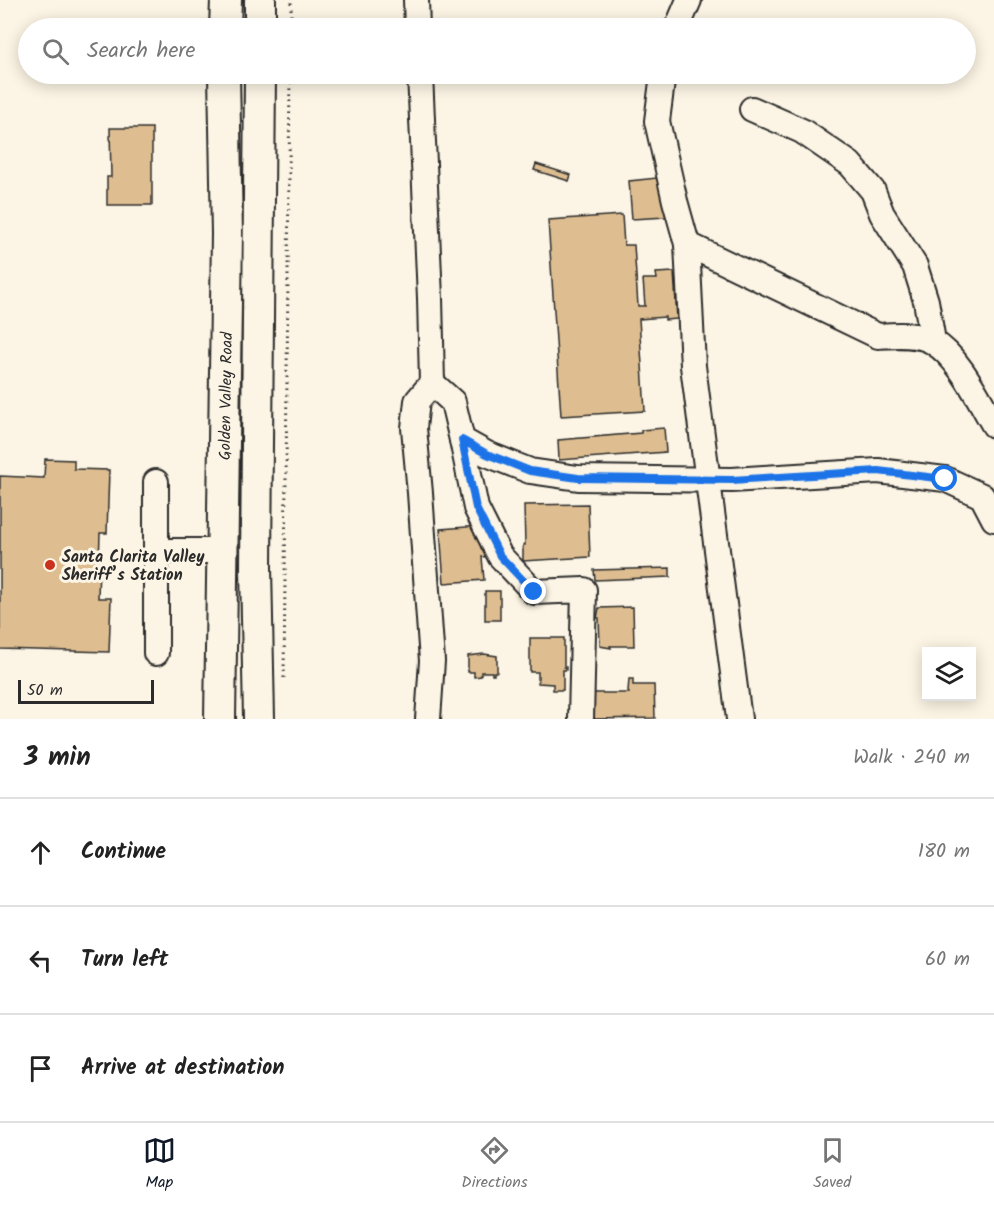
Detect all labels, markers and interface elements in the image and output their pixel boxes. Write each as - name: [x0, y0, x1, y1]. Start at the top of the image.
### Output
- search box: [18, 18, 976, 84]
- text: Search here: [87, 34, 195, 69]
- icon: search: [39, 35, 72, 68]
- street label: Golden Valley Road: [213, 331, 240, 460]
- route start: [931, 465, 957, 491]
- place label: Santa Clarita Valley Sheriff’s Station: [62, 545, 205, 588]
- marker: Santa Clarita Valley Sheriff’s Station: [43, 558, 57, 572]
- route end: [520, 578, 546, 604]
- map controls: [922, 647, 976, 701]
- button: layers: [922, 647, 976, 701]
- scale bar: [18, 677, 154, 704]
- text: 50 m: [27, 678, 63, 703]
- text: 3 min: [24, 737, 91, 779]
- text: Walk · 240 m: [853, 742, 970, 774]
- text: Continue: [81, 835, 166, 870]
- icon: ahead: [24, 836, 57, 869]
- text: 180 m: [918, 836, 970, 868]
- text: Turn left: [81, 943, 168, 978]
- icon: left: [24, 944, 57, 977]
- text: 60 m: [925, 944, 970, 976]
- text: Arrive at destination: [81, 1051, 284, 1086]
- icon: arrive: [24, 1052, 57, 1085]
- tab: Map: [143, 1134, 176, 1195]
- tab: Directions: [461, 1134, 528, 1195]
- tab: Saved: [813, 1134, 851, 1195]

